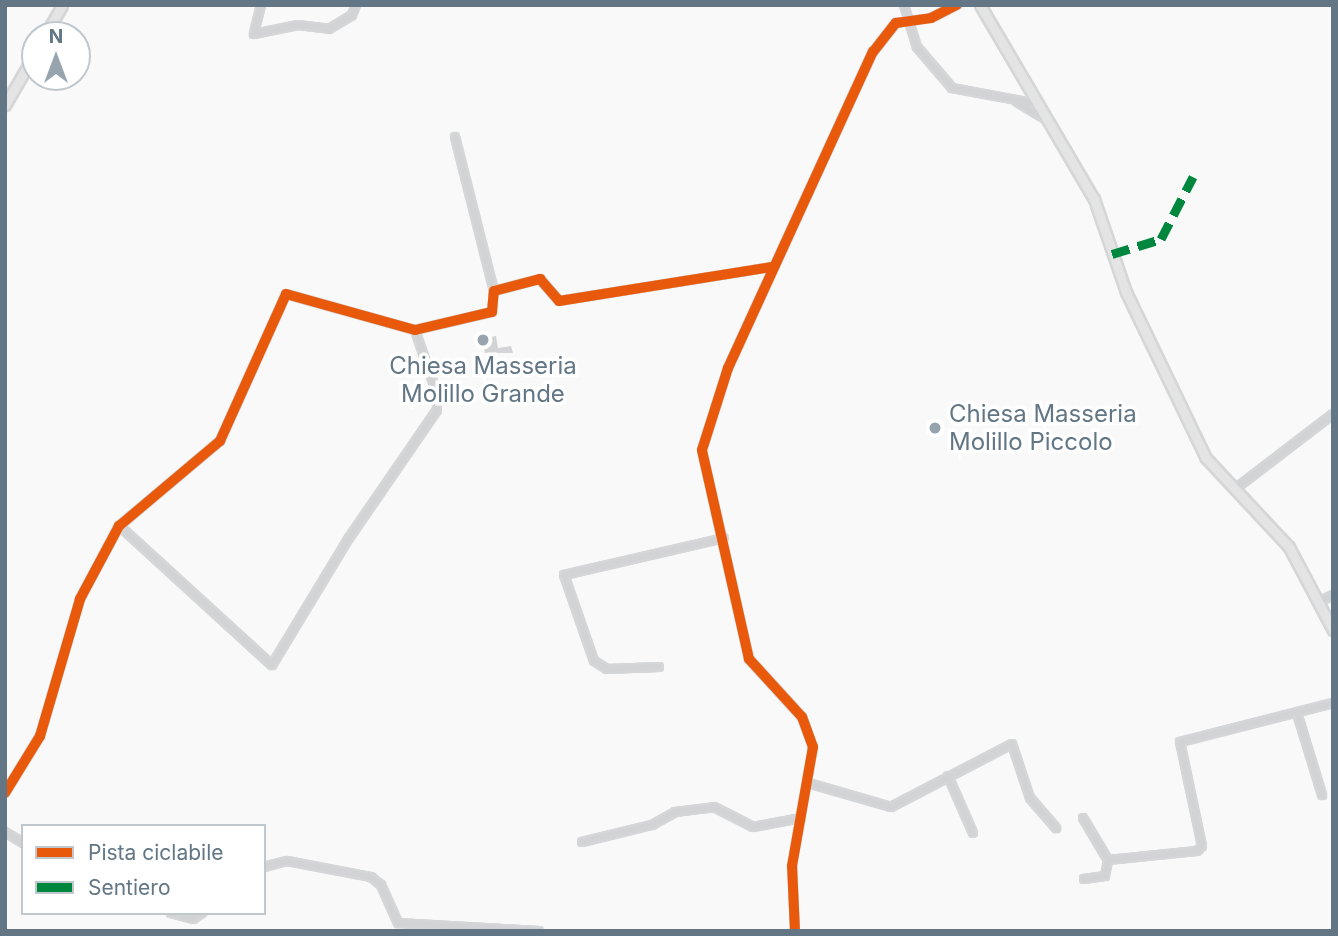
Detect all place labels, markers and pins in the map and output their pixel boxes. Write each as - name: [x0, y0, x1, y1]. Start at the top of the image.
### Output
- marker: Chiesa Masseria Molillo Grande: [475, 332, 491, 348]
- place label: Chiesa Masseria Molillo Grande: [389, 352, 577, 408]
- place label: Chiesa Masseria Molillo Piccolo: [949, 400, 1137, 456]
- marker: Chiesa Masseria Molillo Piccolo: [927, 420, 943, 436]

